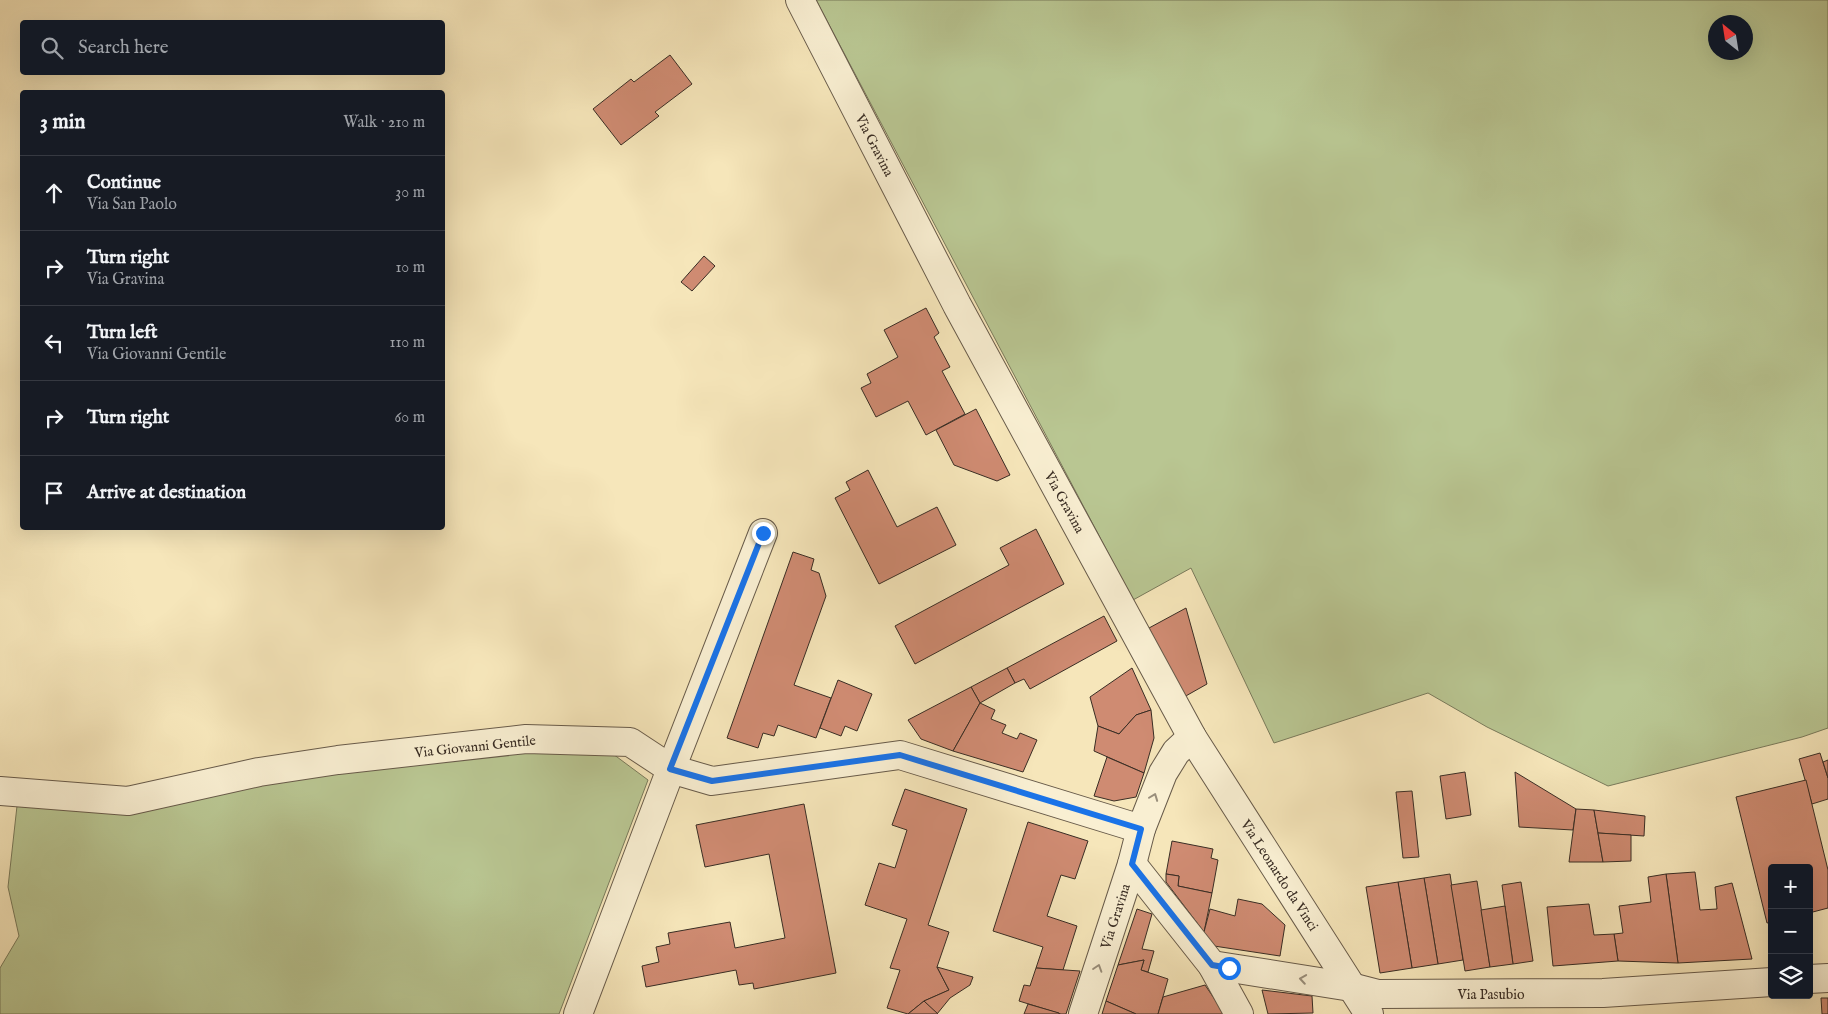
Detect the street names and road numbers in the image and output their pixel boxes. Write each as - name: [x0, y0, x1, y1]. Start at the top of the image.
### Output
- street label: Via Gravina: [850, 110, 898, 181]
- street label: Via Gravina: [1039, 468, 1089, 537]
- street label: Via Giovanni Gentile: [413, 732, 537, 762]
- street label: Via Leonardo da Vinci: [1236, 816, 1322, 935]
- street label: Via Gravina: [1097, 880, 1135, 952]
- street label: Via Pasubio: [1457, 986, 1525, 1004]

